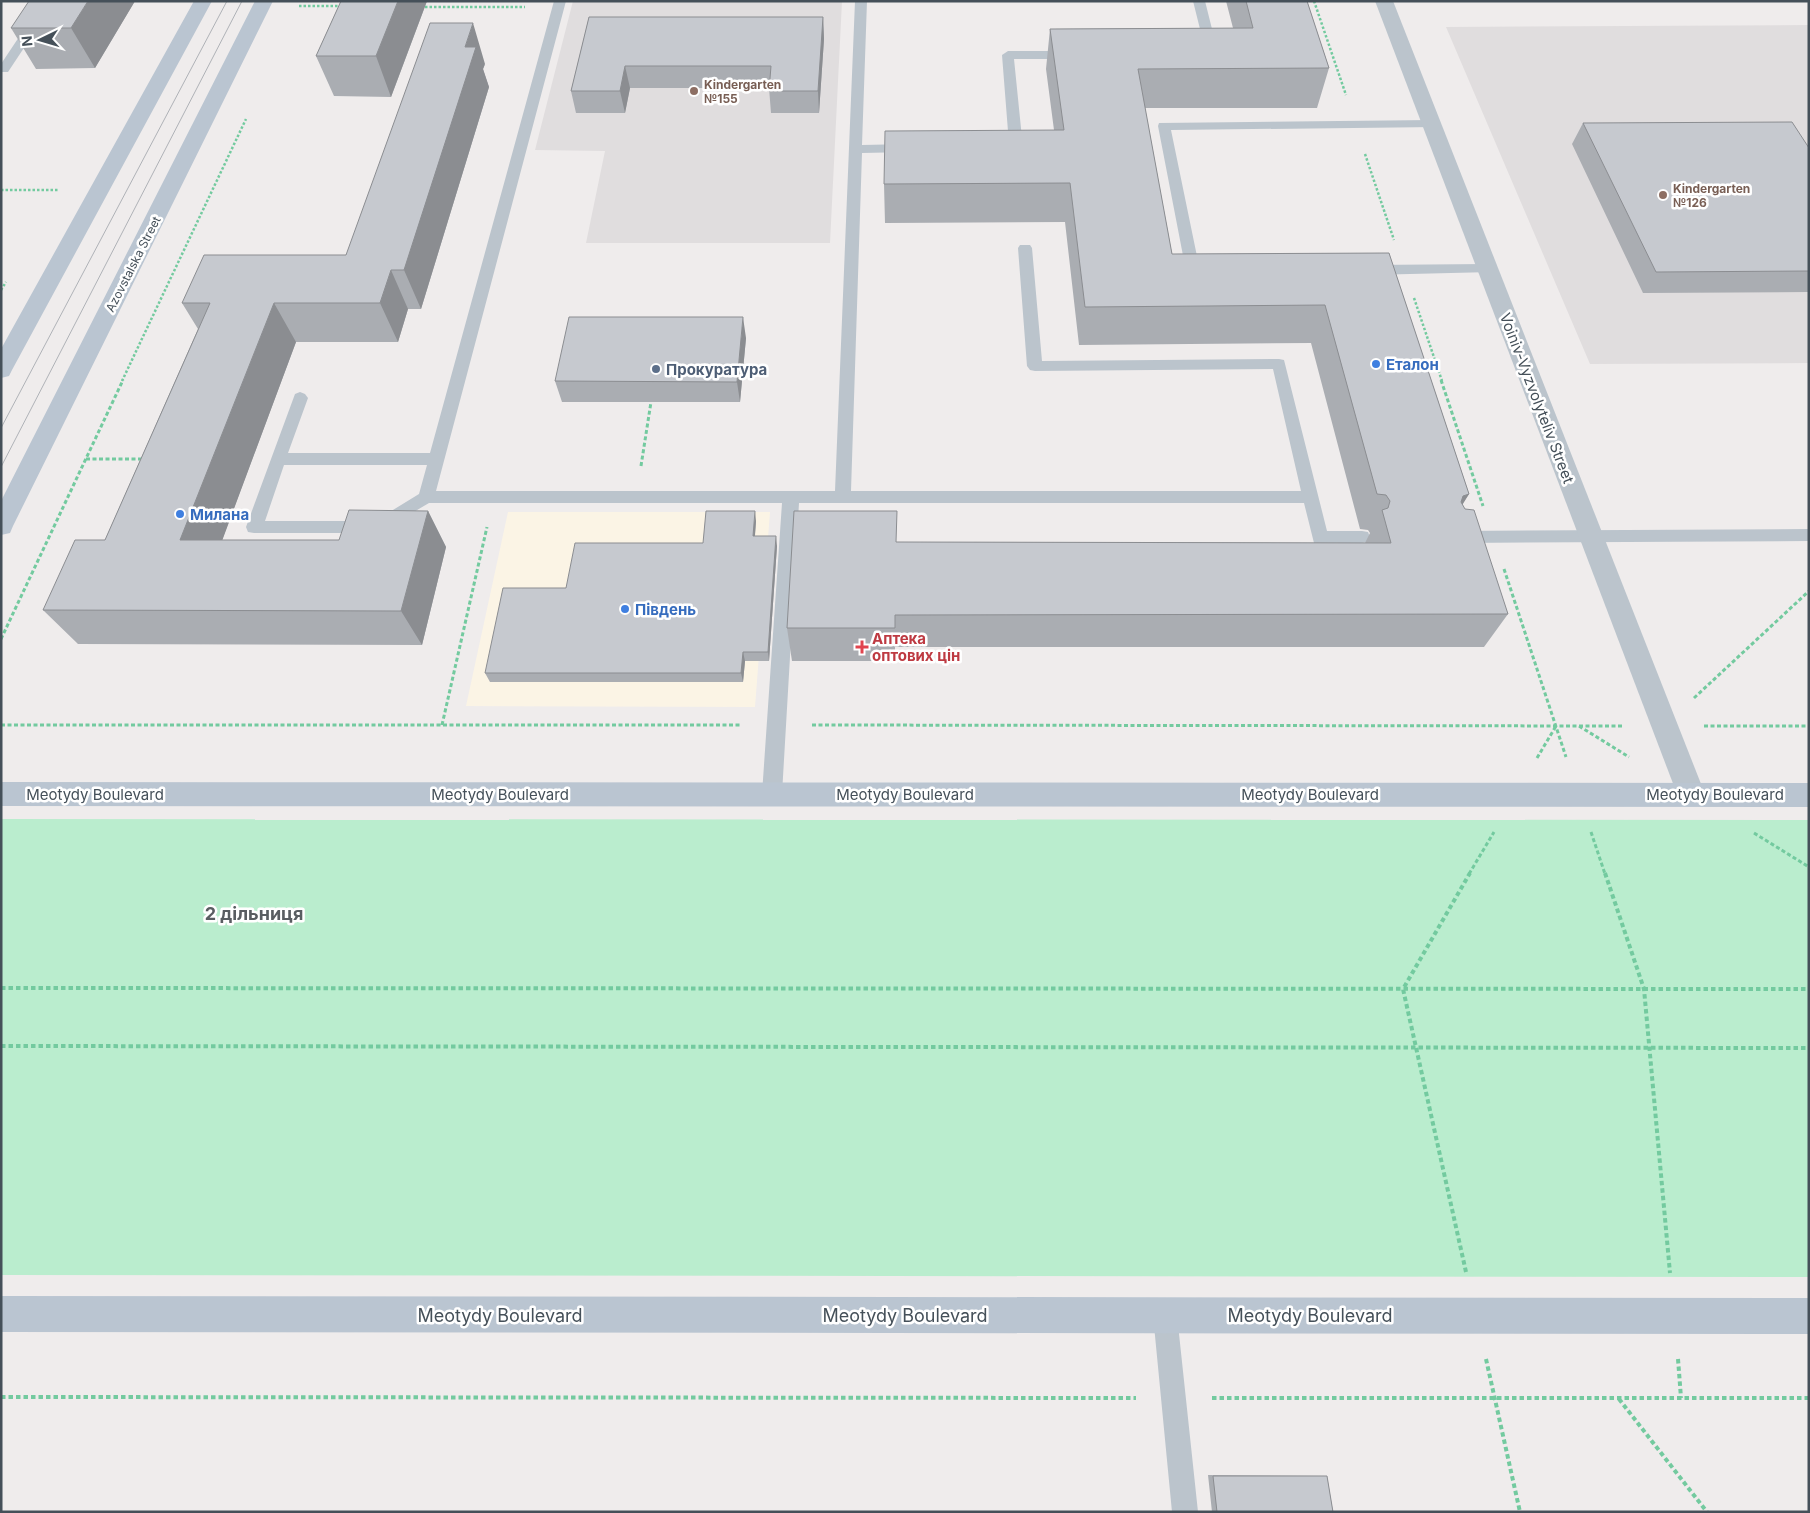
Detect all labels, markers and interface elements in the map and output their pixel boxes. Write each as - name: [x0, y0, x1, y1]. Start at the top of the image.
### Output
- north arrow: [15, 15, 65, 65]
- text: N: [18, 35, 35, 47]
- place label: Kindergarten №155: [704, 77, 781, 106]
- marker: Kindergarten №155: [688, 85, 700, 97]
- place label: Kindergarten №126: [1673, 181, 1750, 210]
- marker: Kindergarten №126: [1657, 189, 1669, 201]
- street label: Azovstalska Street: [102, 214, 164, 314]
- street label: Voiniv-Vyzvolyteliv Street: [1496, 310, 1578, 486]
- place label: Еталон: [1386, 355, 1439, 374]
- marker: Еталон: [1370, 358, 1382, 370]
- place label: Прокуратура: [666, 360, 767, 379]
- marker: Прокуратура: [650, 363, 662, 375]
- place label: Милана: [190, 505, 249, 524]
- marker: Милана: [174, 508, 186, 520]
- place label: Південь: [635, 600, 696, 619]
- marker: Південь: [619, 603, 631, 615]
- place label: Аптека оптових цін: [872, 629, 960, 665]
- marker: Аптека оптових цін: [856, 641, 868, 653]
- street label: Meotydy Boulevard: [26, 785, 164, 804]
- street label: Meotydy Boulevard: [431, 785, 569, 804]
- street label: Meotydy Boulevard: [836, 785, 974, 804]
- street label: Meotydy Boulevard: [1241, 785, 1379, 804]
- street label: Meotydy Boulevard: [1646, 785, 1784, 804]
- district label: 2 дільниця: [205, 903, 303, 924]
- street label: Meotydy Boulevard: [417, 1305, 583, 1326]
- street label: Meotydy Boulevard: [822, 1305, 988, 1326]
- street label: Meotydy Boulevard: [1227, 1305, 1393, 1326]

